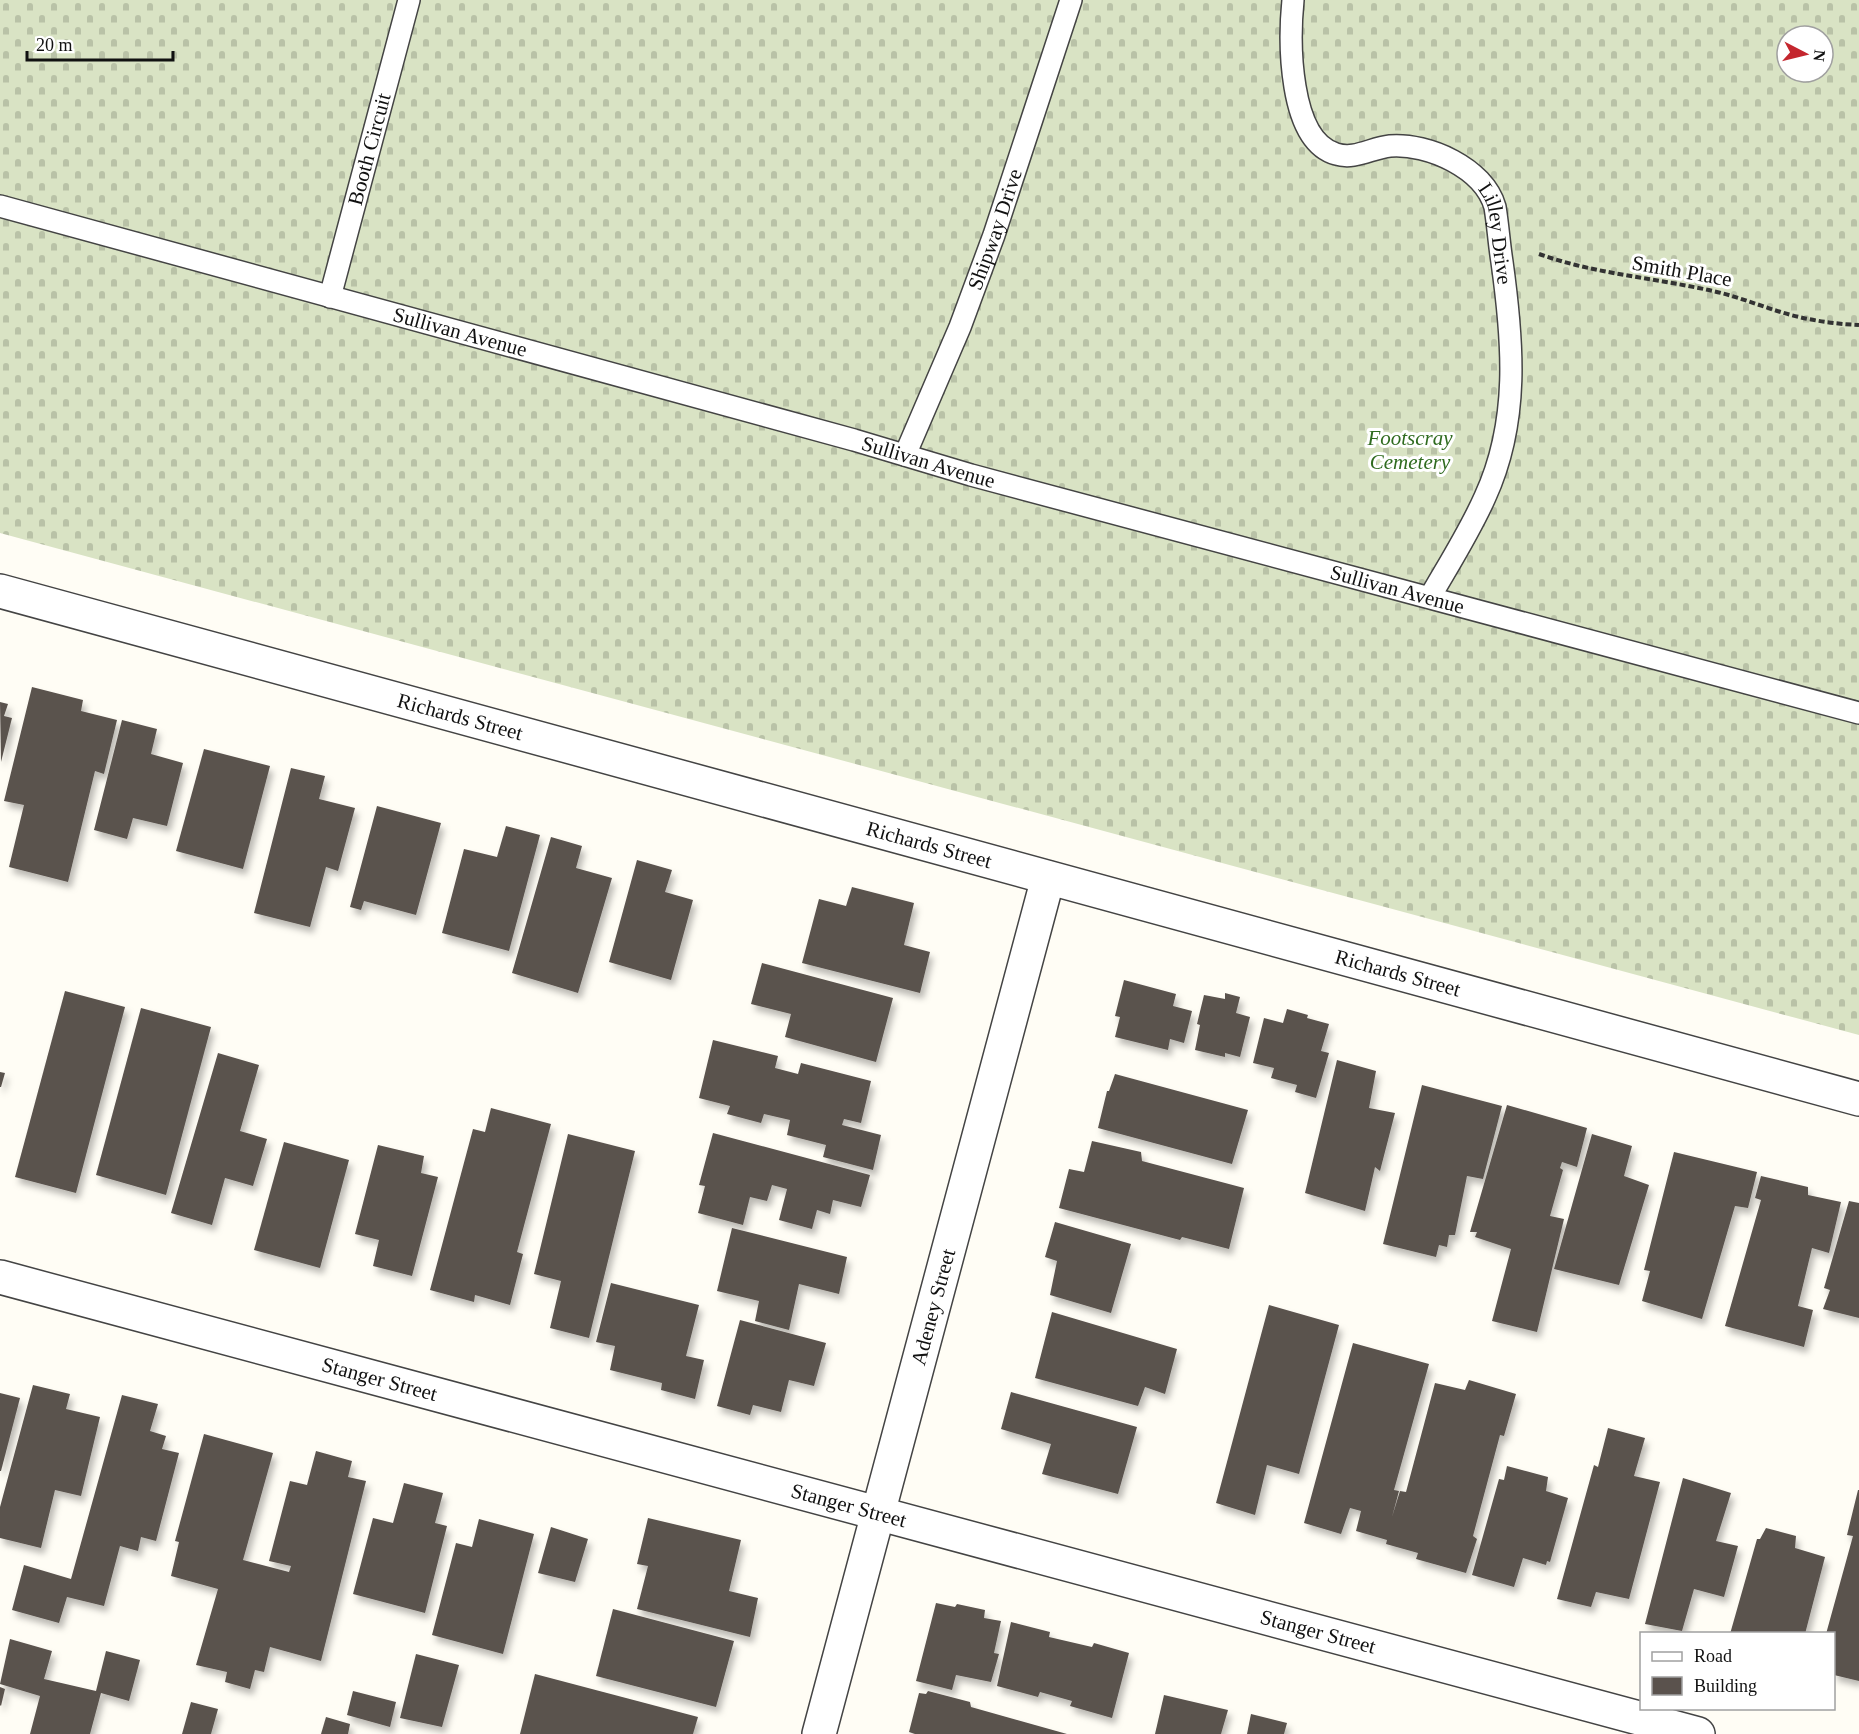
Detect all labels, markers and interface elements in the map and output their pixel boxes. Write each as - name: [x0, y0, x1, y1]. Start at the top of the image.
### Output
- scale bar: [27, 24, 172, 62]
- north arrow: [1775, 24, 1835, 84]
- text: 20 m: [36, 35, 73, 55]
- text: N: [1810, 49, 1829, 63]
- street label: Booth Circuit: [343, 90, 396, 208]
- street label: Shipway Drive: [963, 166, 1027, 293]
- street label: Lilley Drive: [1473, 178, 1517, 286]
- street label: Smith Place: [1630, 250, 1734, 292]
- street label: Sullivan Avenue: [390, 302, 530, 362]
- park label: Footscray Cemetery: [1366, 426, 1453, 474]
- street label: Sullivan Avenue: [859, 431, 998, 493]
- street label: Sullivan Avenue: [1328, 560, 1467, 619]
- street label: Richards Street: [395, 688, 526, 745]
- street label: Richards Street: [864, 816, 994, 873]
- street label: Richards Street: [1332, 944, 1463, 1002]
- street label: Adeney Street: [906, 1246, 960, 1368]
- street label: Stanger Street: [319, 1352, 440, 1406]
- street label: Stanger Street: [788, 1478, 909, 1532]
- street label: Stanger Street: [1258, 1605, 1379, 1659]
- legend: [1640, 1632, 1835, 1710]
- text: Road: [1694, 1646, 1732, 1666]
- text: Building: [1694, 1676, 1757, 1696]

